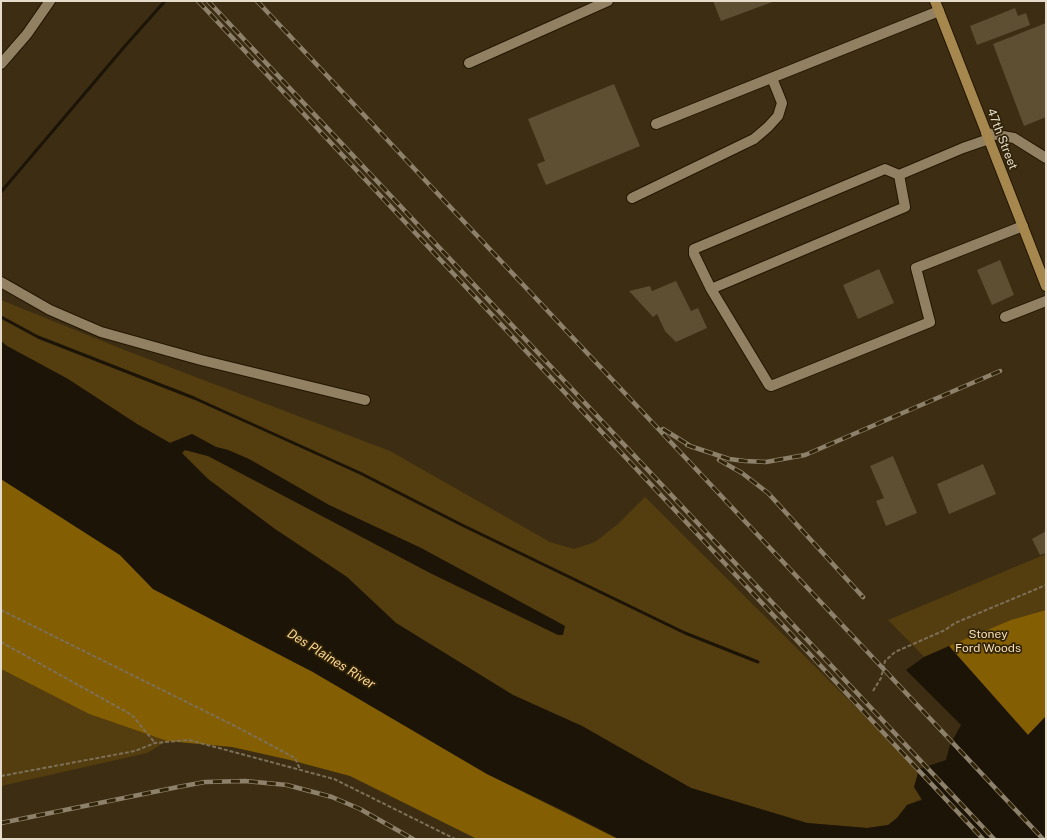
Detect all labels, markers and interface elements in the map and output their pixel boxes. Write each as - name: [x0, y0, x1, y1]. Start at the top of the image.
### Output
- street label: 47th Street: [984, 106, 1020, 172]
- water label: Des Plaines River: [284, 626, 378, 692]
- park label: Stoney Ford Woods: [955, 627, 1021, 655]

